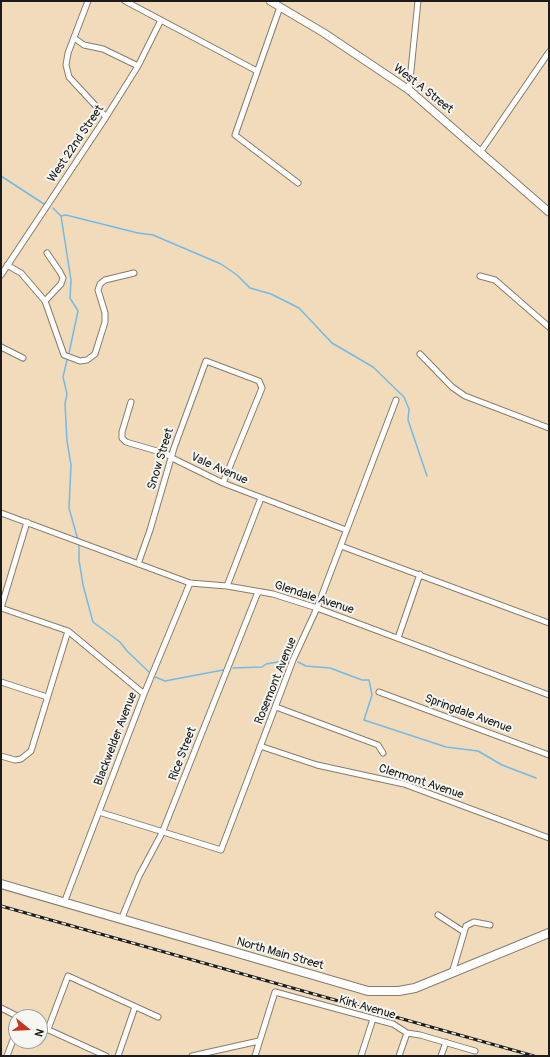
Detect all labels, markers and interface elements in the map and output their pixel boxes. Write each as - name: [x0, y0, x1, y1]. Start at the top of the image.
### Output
- street label: West A Street: [390, 61, 456, 117]
- street label: West 22nd Street: [45, 103, 107, 185]
- street label: Snow Street: [145, 426, 177, 492]
- street label: Vale Avenue: [188, 450, 250, 488]
- street label: Glendale Avenue: [272, 578, 356, 618]
- street label: Rosemont Avenue: [252, 635, 300, 727]
- street label: Blackwelder Avenue: [92, 690, 140, 788]
- street label: Springdale Avenue: [423, 692, 513, 736]
- street label: Rice Street: [166, 725, 200, 783]
- street label: Clermont Avenue: [377, 761, 465, 803]
- street label: North Main Street: [235, 935, 325, 973]
- street label: Kirk Avenue: [337, 993, 397, 1023]
- north arrow: [8, 1009, 48, 1049]
- text: N: [32, 1027, 46, 1038]

